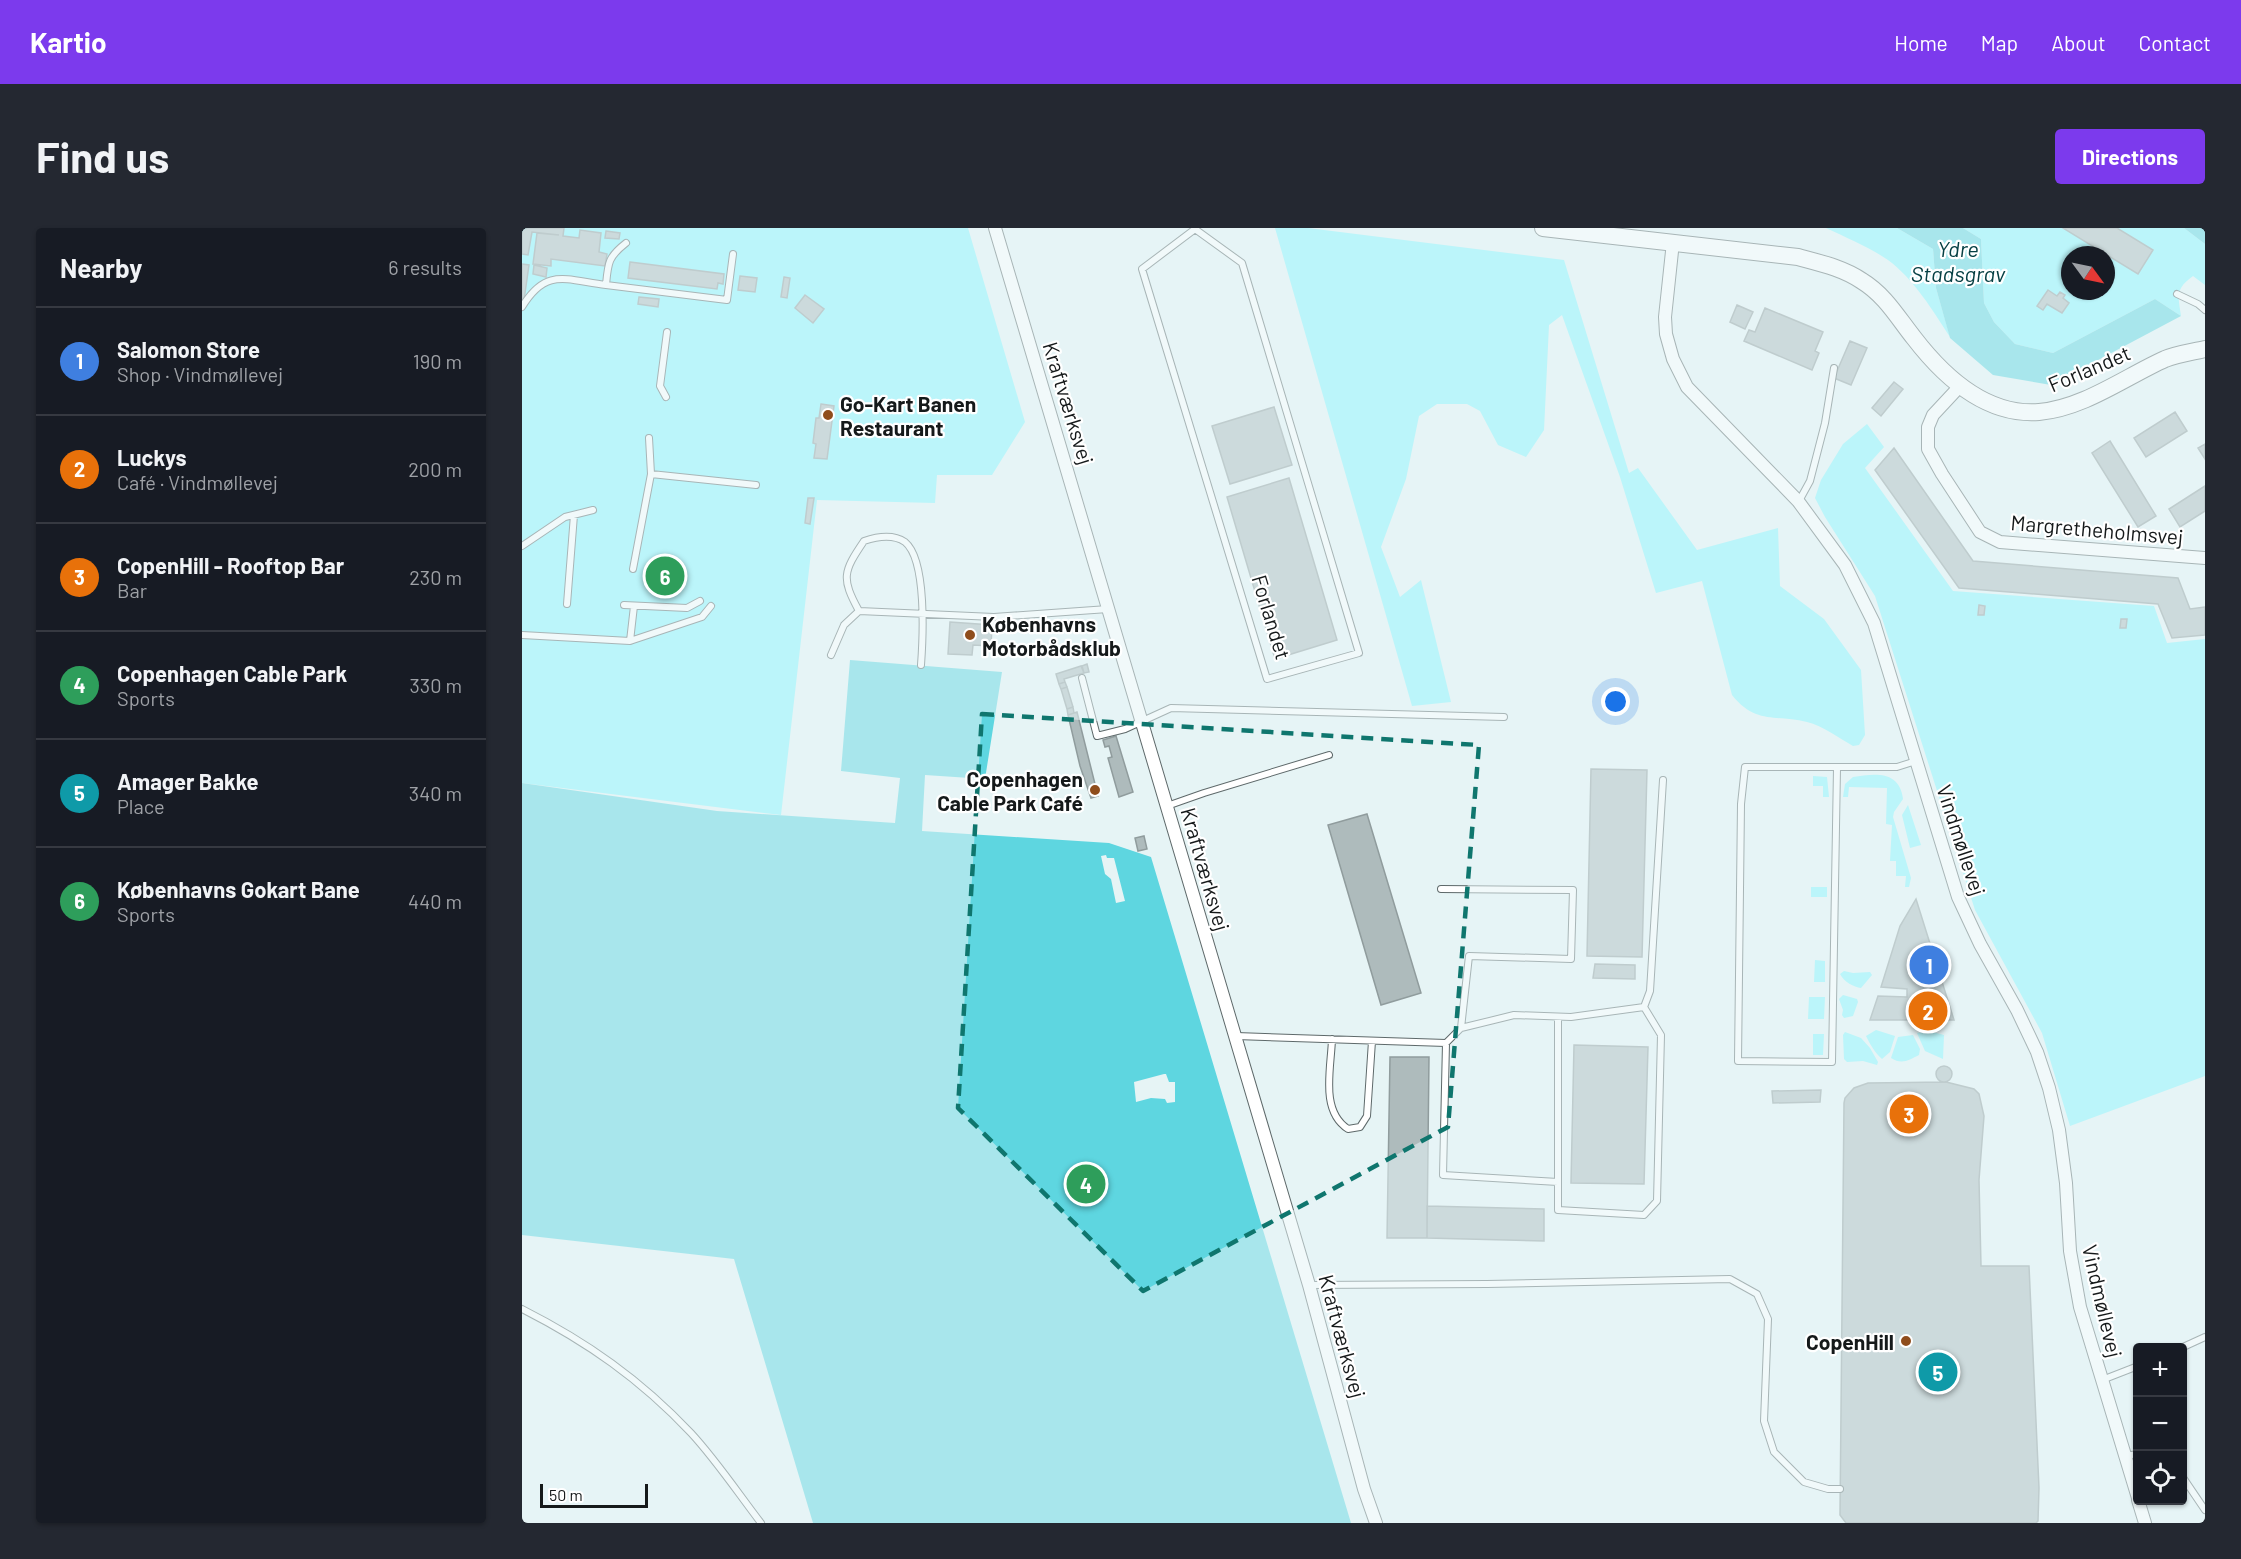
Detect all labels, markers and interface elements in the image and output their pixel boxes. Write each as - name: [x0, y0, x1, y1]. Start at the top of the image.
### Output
- text: Kartio: [30, 25, 107, 59]
- text: Home: [1894, 30, 1948, 55]
- text: Map: [1981, 30, 2018, 55]
- text: About: [2051, 30, 2106, 55]
- text: Contact: [2139, 30, 2211, 55]
- button: Directions: [2055, 129, 2205, 184]
- text: Find us: [36, 131, 169, 181]
- water label: Ydre Stadsgrav: [1911, 235, 2006, 286]
- north arrow: [2061, 246, 2115, 300]
- text: Nearby: [60, 252, 142, 283]
- text: 6 results: [388, 255, 462, 279]
- text: Salomon Store: [117, 336, 260, 362]
- street label: Kraftværksvej: [1038, 339, 1100, 467]
- street label: Forlandet: [2044, 339, 2134, 397]
- text: 1: [76, 349, 83, 373]
- text: 190 m: [413, 349, 462, 373]
- text: Shop · Vindmøllevej: [117, 362, 283, 386]
- place label: Go-Kart Banen Restaurant: [840, 391, 976, 440]
- marker: Go-Kart Banen Restaurant: [821, 408, 835, 422]
- text: Luckys: [117, 444, 186, 470]
- text: 2: [74, 457, 85, 481]
- text: 200 m: [408, 457, 462, 481]
- text: Café · Vindmøllevej: [117, 470, 278, 494]
- street label: Margretheholmsvej: [2010, 509, 2184, 549]
- text: CopenHill - Rooftop Bar: [117, 552, 344, 578]
- pin: 6: [646, 554, 684, 598]
- text: 3: [74, 565, 85, 589]
- text: 230 m: [409, 565, 462, 589]
- street label: Forlandet: [1247, 572, 1297, 662]
- text: Bar: [117, 578, 147, 602]
- place label: Københavns Motorbådsklub: [982, 611, 1121, 660]
- marker: Københavns Motorbådsklub: [963, 628, 977, 642]
- text: Copenhagen Cable Park: [117, 660, 347, 686]
- text: 4: [73, 673, 86, 697]
- text: 330 m: [410, 673, 462, 697]
- text: Sports: [117, 686, 175, 710]
- your location: [1601, 687, 1630, 716]
- place label: Copenhagen Cable Park Café: [937, 766, 1083, 815]
- text: Amager Bakke: [117, 768, 258, 794]
- text: 5: [74, 781, 85, 805]
- text: 340 m: [409, 781, 462, 805]
- street label: Vindmøllevej: [1932, 781, 1992, 899]
- marker: Copenhagen Cable Park Café: [1088, 783, 1102, 797]
- text: Place: [117, 794, 165, 818]
- street label: Kraftværksvej: [1176, 805, 1236, 933]
- text: Københavns Gokart Bane: [117, 876, 360, 902]
- text: 6: [74, 889, 85, 913]
- text: 440 m: [408, 889, 462, 913]
- text: Sports: [117, 902, 175, 926]
- pin: 1: [1910, 942, 1948, 988]
- pin: 2: [1908, 988, 1948, 1034]
- pin: 3: [1890, 1092, 1928, 1136]
- pin: 4: [1066, 1162, 1106, 1206]
- street label: Vindmøllevej: [2078, 1242, 2128, 1360]
- street label: Kraftværksvej: [1315, 1271, 1371, 1401]
- place label: CopenHill: [1806, 1329, 1894, 1354]
- marker: CopenHill: [1899, 1334, 1913, 1348]
- map controls: [2133, 1343, 2187, 1505]
- button: +: [2133, 1343, 2187, 1397]
- pin: 5: [1918, 1350, 1958, 1394]
- button: −: [2133, 1397, 2187, 1451]
- button: locate: [2133, 1451, 2187, 1505]
- scale bar: [540, 1481, 648, 1508]
- text: 50 m: [549, 1485, 583, 1504]

